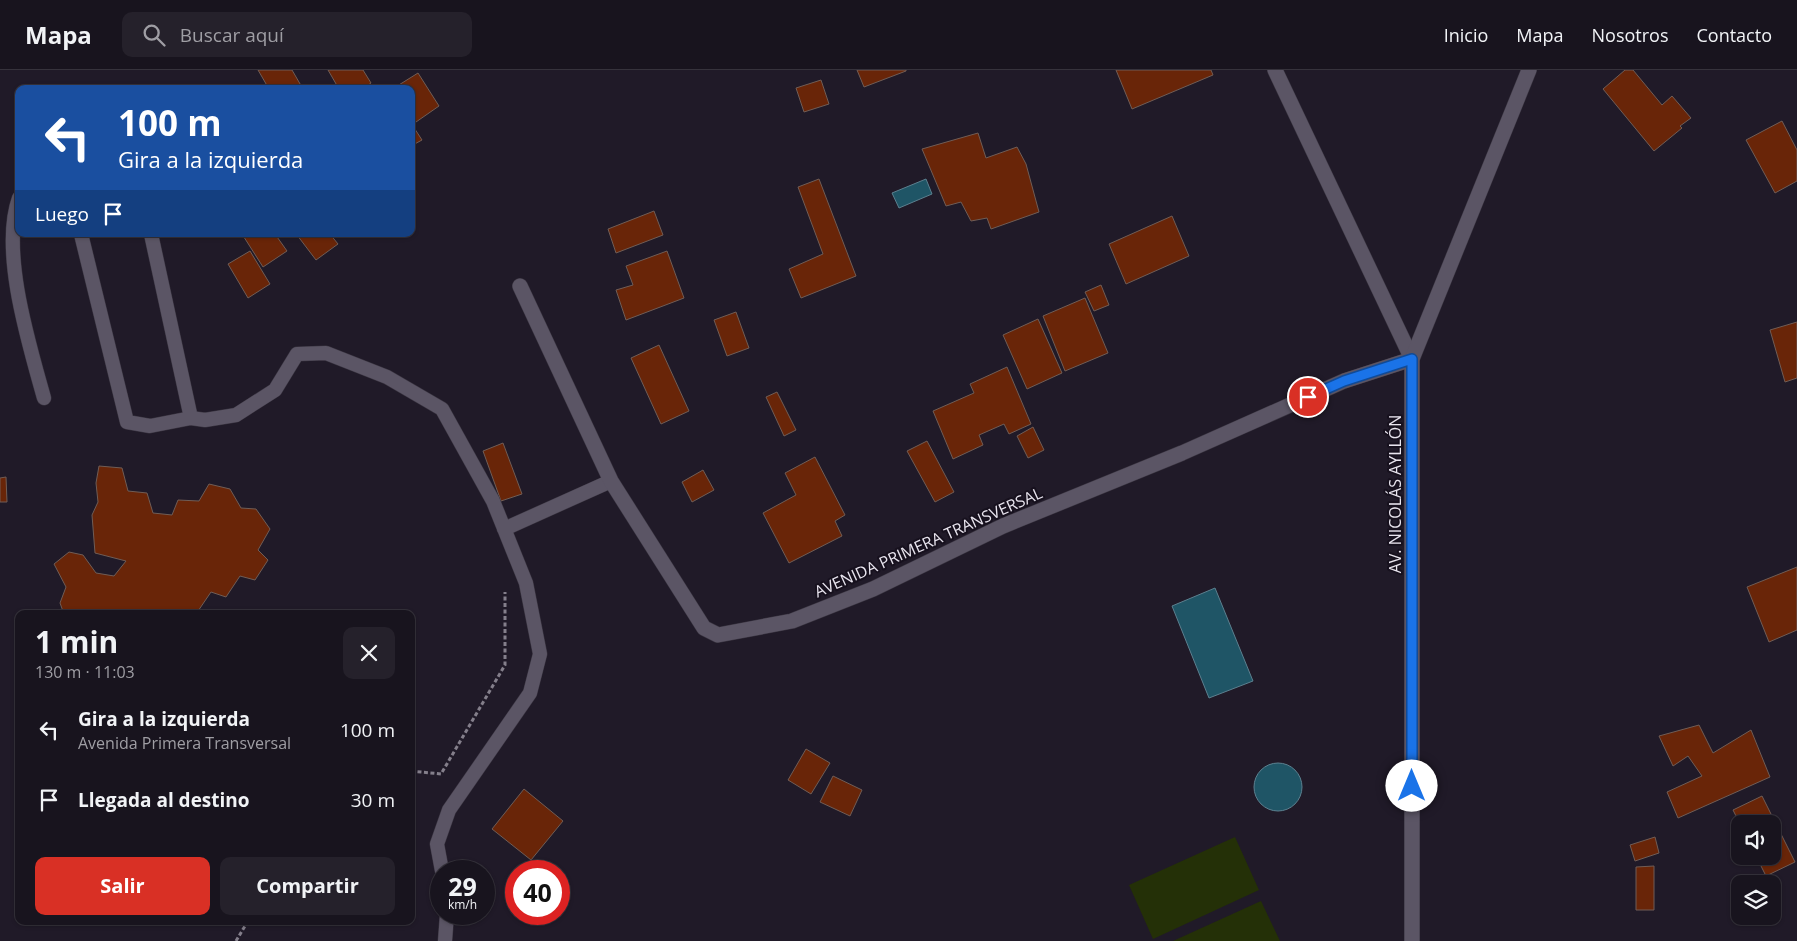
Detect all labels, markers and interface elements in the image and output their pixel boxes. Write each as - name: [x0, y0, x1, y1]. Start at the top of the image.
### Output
- search box: [122, 12, 472, 57]
- text: Mapa: [25, 18, 92, 51]
- icon: search: [140, 21, 168, 49]
- text: Buscar aquí: [180, 22, 284, 48]
- text: Inicio: [1444, 23, 1488, 47]
- text: Mapa: [1516, 23, 1564, 47]
- text: Nosotros: [1592, 23, 1669, 47]
- text: Contacto: [1697, 23, 1772, 47]
- text: 100 m: [118, 99, 222, 146]
- icon: left: [35, 105, 100, 170]
- text: Gira a la izquierda: [118, 144, 303, 174]
- icon: arrive: [99, 200, 127, 228]
- text: Luego: [35, 201, 89, 227]
- pin: [1287, 376, 1329, 418]
- icon: arrive: [1294, 383, 1322, 411]
- street label: AV. NICOLÁS AYLLÓN: [1384, 415, 1406, 573]
- street label: AVENIDA PRIMERA TRANSVERSAL: [810, 482, 1046, 602]
- text: 1 min: [35, 621, 118, 662]
- button: close: [343, 627, 395, 679]
- text: 130 m · 11:03: [35, 661, 135, 683]
- text: Gira a la izquierda: [78, 706, 250, 732]
- icon: left: [35, 716, 63, 744]
- text: 100 m: [340, 717, 395, 743]
- text: Avenida Primera Transversal: [78, 732, 291, 754]
- position arrow: [1385, 759, 1437, 811]
- icon: arrive: [35, 786, 63, 814]
- text: Llegada al destino: [78, 787, 250, 813]
- text: 30 m: [351, 787, 395, 813]
- map controls: [1731, 815, 1781, 925]
- button: sound: [1731, 815, 1781, 865]
- button: Salir: [35, 857, 210, 915]
- button: Compartir: [220, 857, 395, 915]
- speed limit sign: 40: [505, 860, 570, 925]
- text: 29: [448, 869, 477, 903]
- button: layers: [1731, 875, 1781, 925]
- text: km/h: [448, 896, 477, 913]

